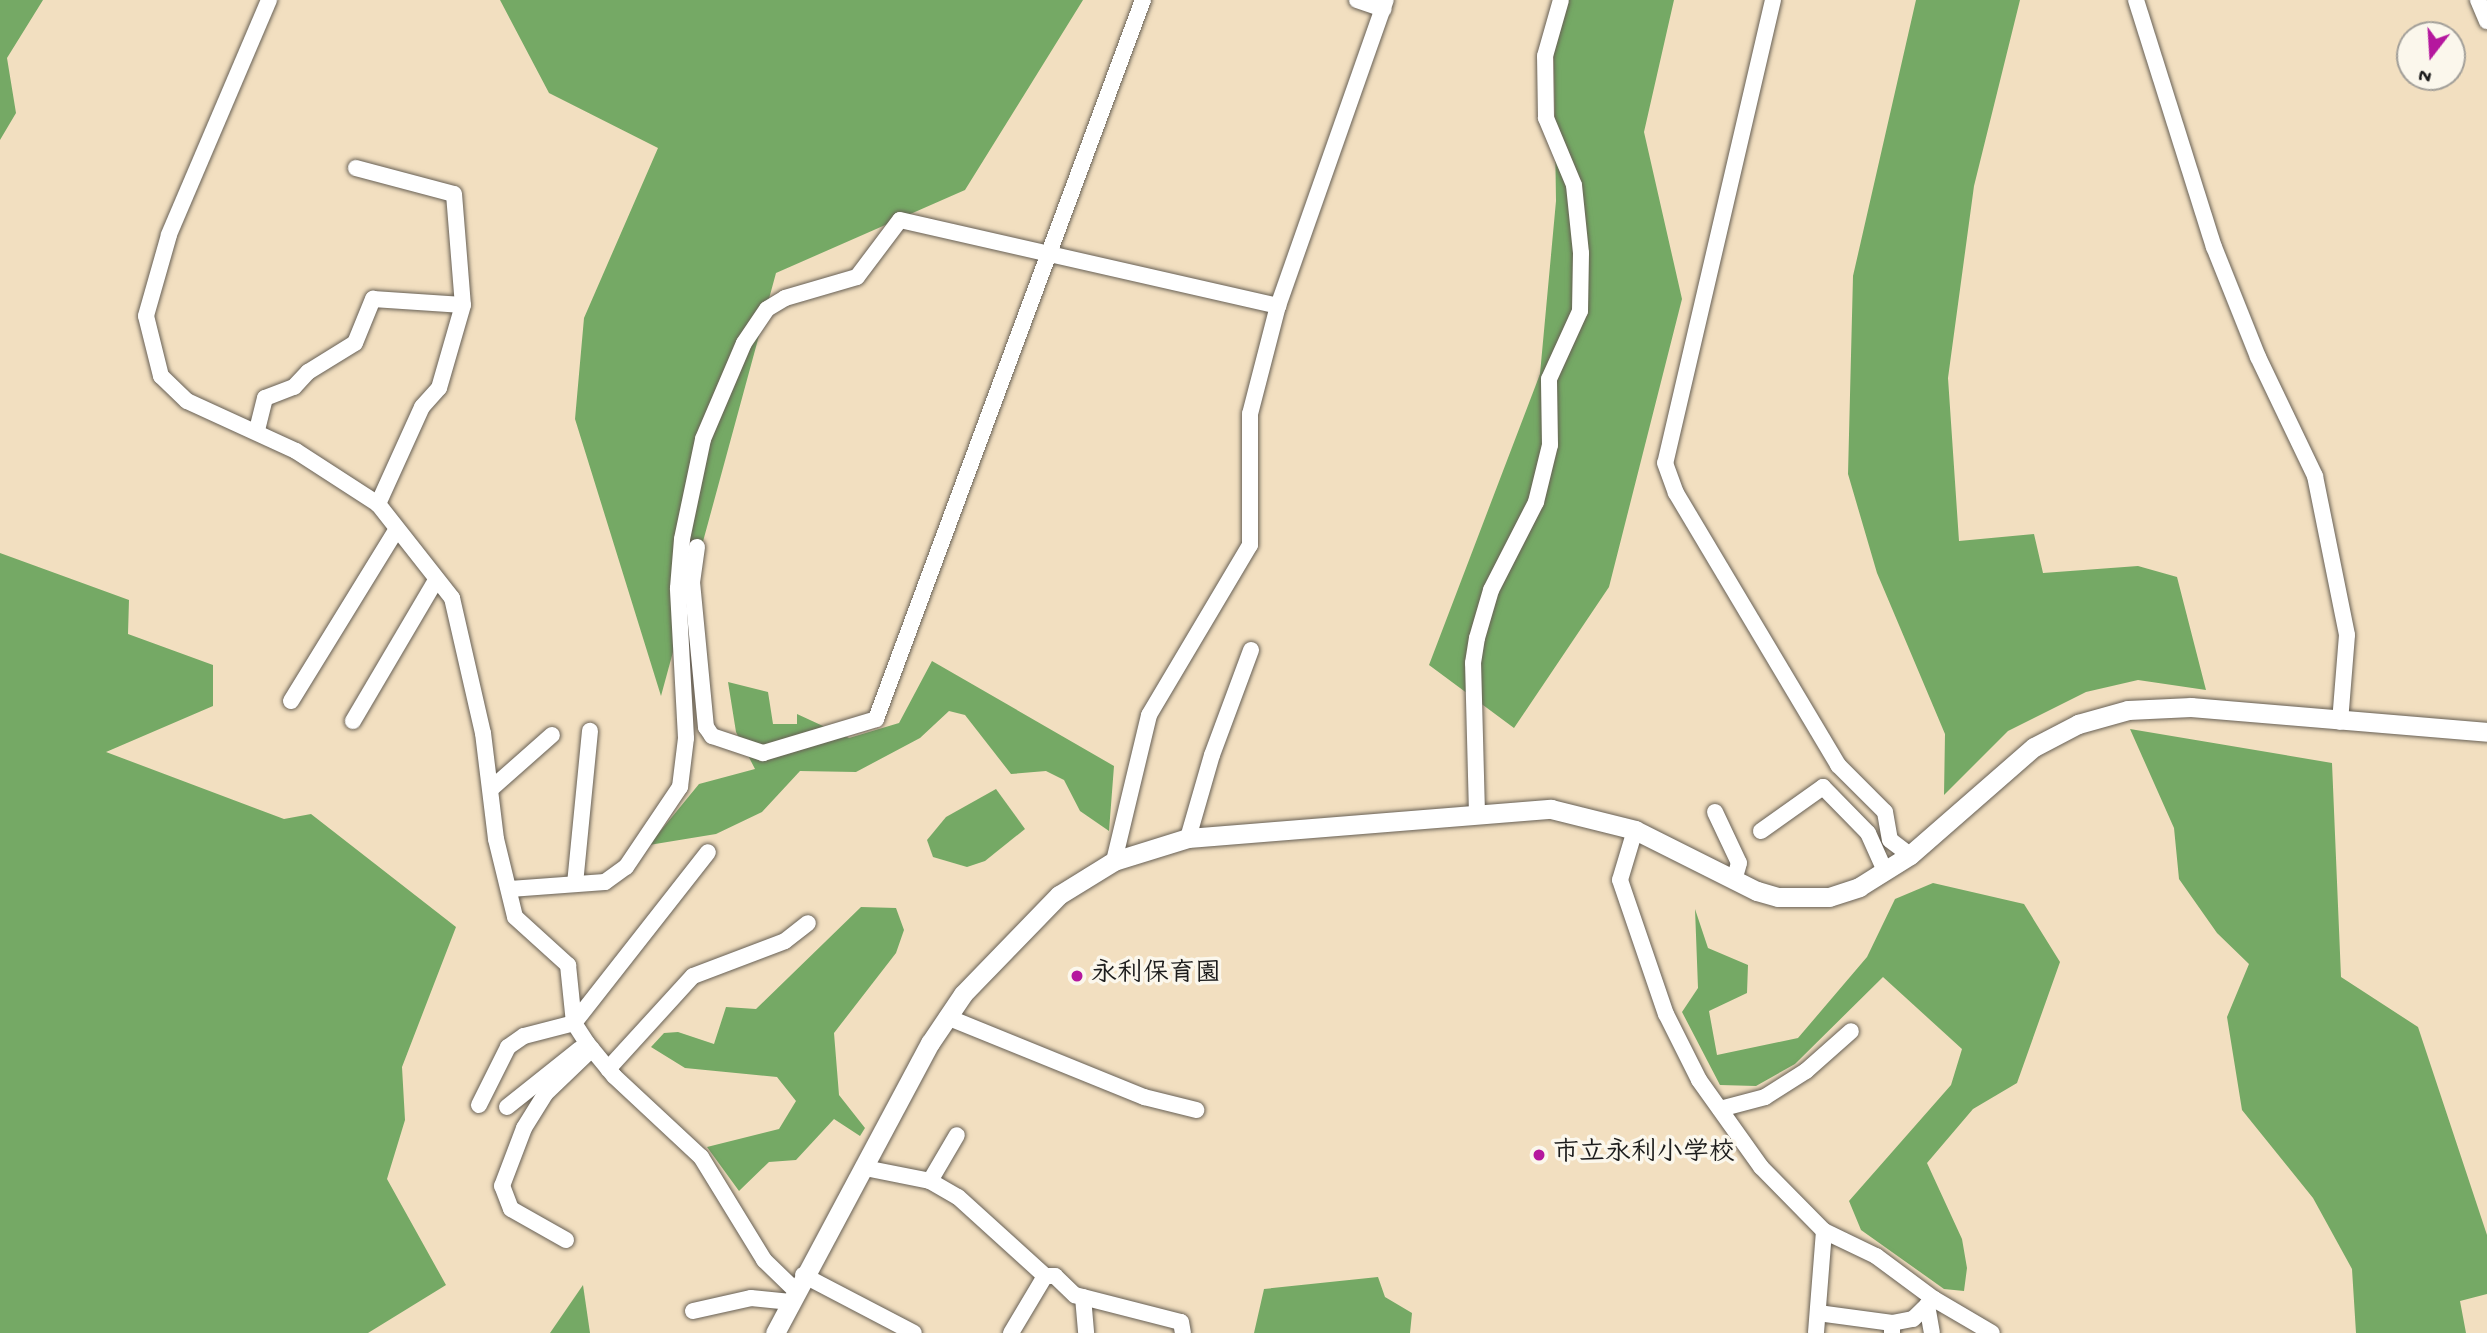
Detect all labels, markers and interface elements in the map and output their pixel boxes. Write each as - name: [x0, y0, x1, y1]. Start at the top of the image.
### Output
- north arrow: [2396, 21, 2466, 91]
- text: N: [2416, 62, 2435, 87]
- place label: 永利保育園: [1091, 960, 1221, 992]
- marker: 永利保育園: [1069, 968, 1085, 984]
- place label: 市立永利小学校: [1553, 1139, 1735, 1171]
- marker: 市立永利小学校: [1531, 1147, 1547, 1163]

